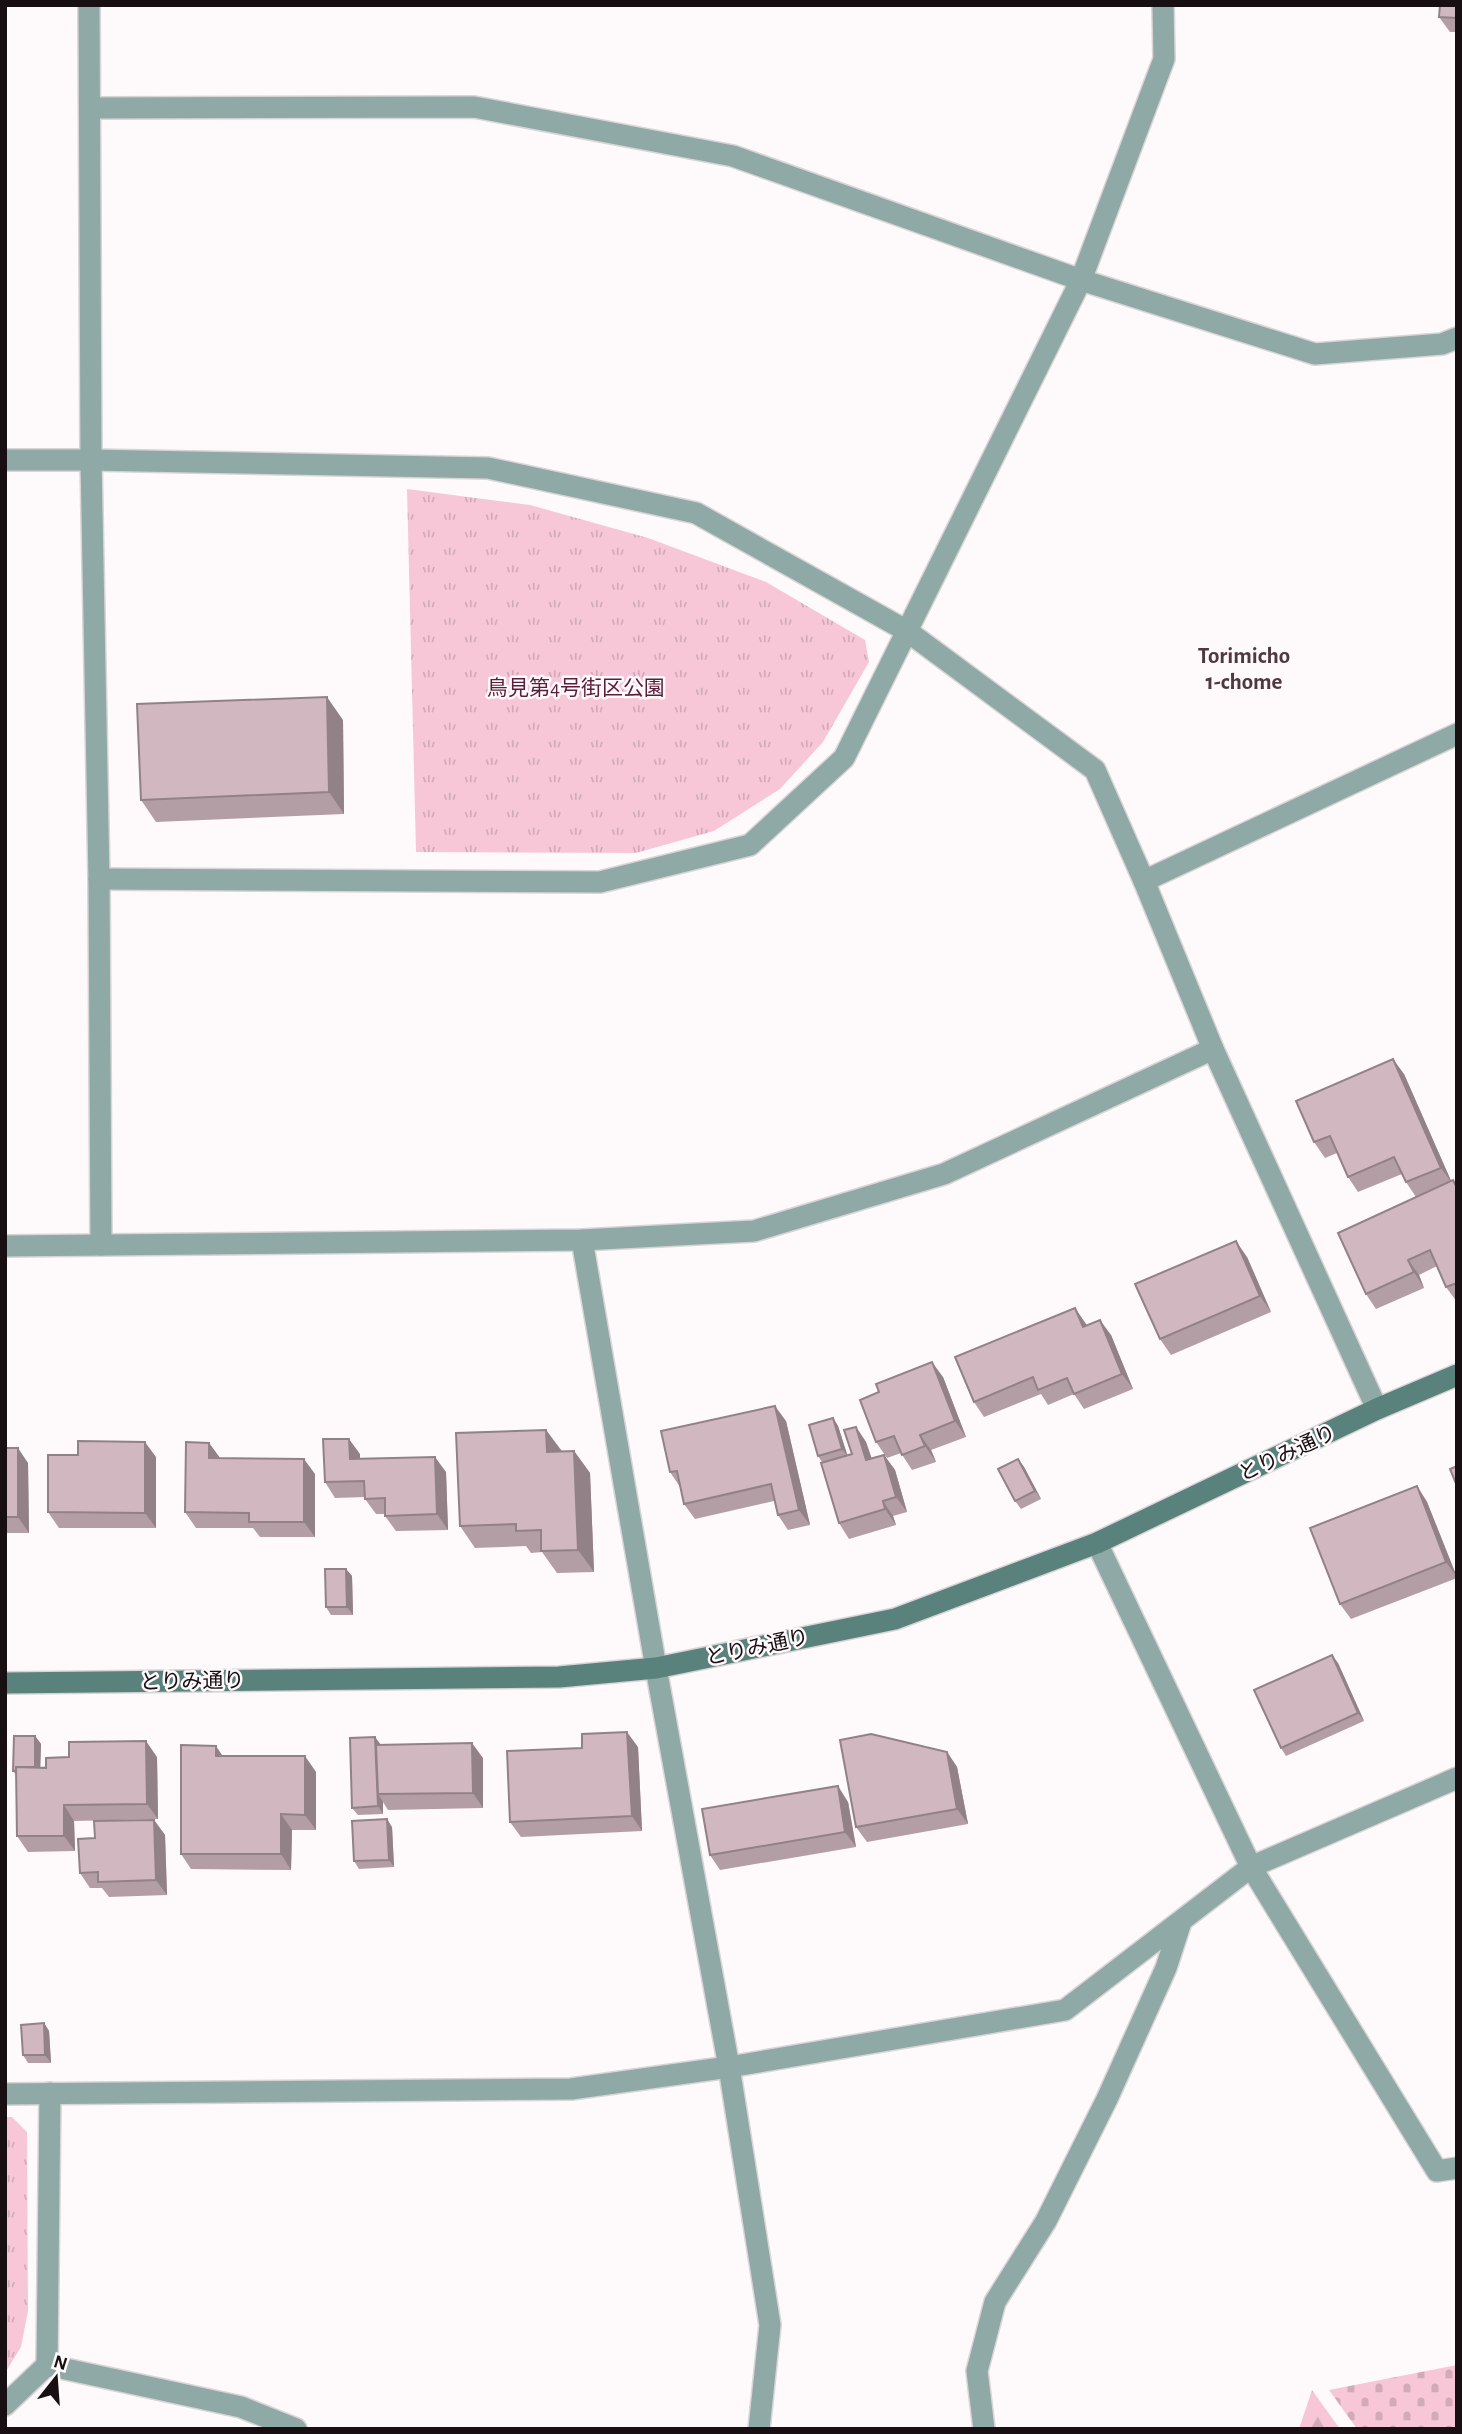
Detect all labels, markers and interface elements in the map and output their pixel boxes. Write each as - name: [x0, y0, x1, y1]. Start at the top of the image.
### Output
- district label: Torimicho 1-chome: [1198, 645, 1290, 694]
- park label: 鳥見第4号街区公園: [487, 677, 665, 699]
- street label: とりみ通り: [1235, 1421, 1339, 1485]
- street label: とりみ通り: [703, 1625, 811, 1669]
- street label: とりみ通り: [139, 1669, 245, 1693]
- north arrow: [21, 2343, 91, 2413]
- text: N: [51, 2352, 70, 2374]

